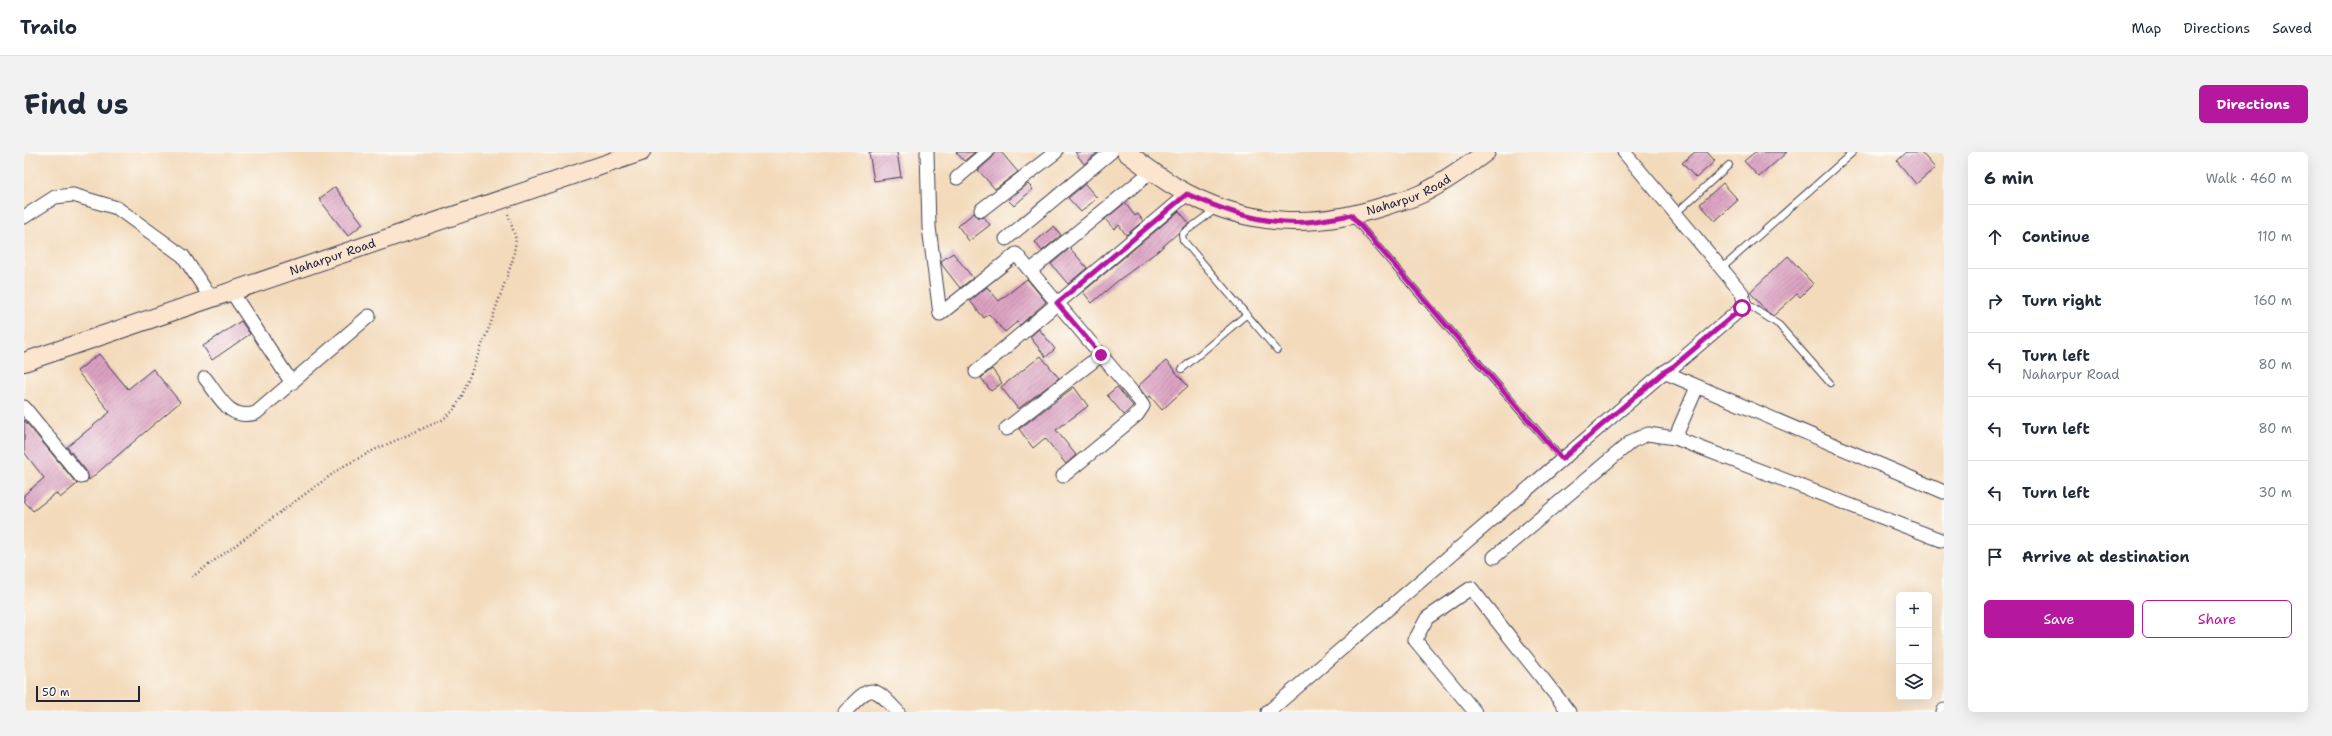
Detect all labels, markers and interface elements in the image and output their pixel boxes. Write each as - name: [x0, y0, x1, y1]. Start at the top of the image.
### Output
- text: Trailo: [20, 15, 77, 40]
- text: Map: [2132, 19, 2162, 37]
- text: Directions: [2184, 19, 2250, 37]
- text: Saved: [2272, 19, 2312, 37]
- text: Find us: [24, 85, 129, 123]
- button: Directions: [2199, 85, 2308, 123]
- text: 6 min: [1984, 167, 2034, 189]
- text: Walk · 460 m: [2206, 170, 2292, 187]
- street label: Naharpur Road: [1365, 171, 1454, 219]
- icon: ahead: [1984, 226, 2006, 248]
- text: Continue: [2022, 227, 2090, 247]
- text: 110 m: [2257, 228, 2292, 245]
- street label: Naharpur Road: [287, 235, 378, 279]
- icon: right: [1984, 290, 2006, 312]
- text: Turn right: [2022, 291, 2102, 311]
- text: 160 m: [2254, 292, 2292, 309]
- route start: [1733, 299, 1751, 317]
- route end: [1092, 346, 1110, 364]
- text: Turn left: [2022, 346, 2090, 366]
- icon: left: [1984, 354, 2006, 376]
- text: 80 m: [2258, 356, 2292, 373]
- text: Naharpur Road: [2022, 366, 2119, 383]
- icon: left: [1984, 418, 2006, 440]
- text: Turn left: [2022, 419, 2090, 439]
- text: 80 m: [2258, 420, 2292, 437]
- icon: left: [1984, 482, 2006, 504]
- text: Turn left: [2022, 483, 2090, 503]
- text: 30 m: [2258, 484, 2292, 501]
- icon: arrive: [1984, 546, 2006, 568]
- text: Arrive at destination: [2022, 547, 2190, 567]
- map controls: [1896, 592, 1932, 700]
- button: +: [1896, 592, 1932, 628]
- button: Save: [1984, 600, 2134, 638]
- button: Share: [2142, 600, 2292, 638]
- button: −: [1896, 628, 1932, 664]
- button: layers: [1896, 664, 1932, 700]
- scale bar: [36, 684, 140, 703]
- text: 50 m: [42, 685, 70, 700]

